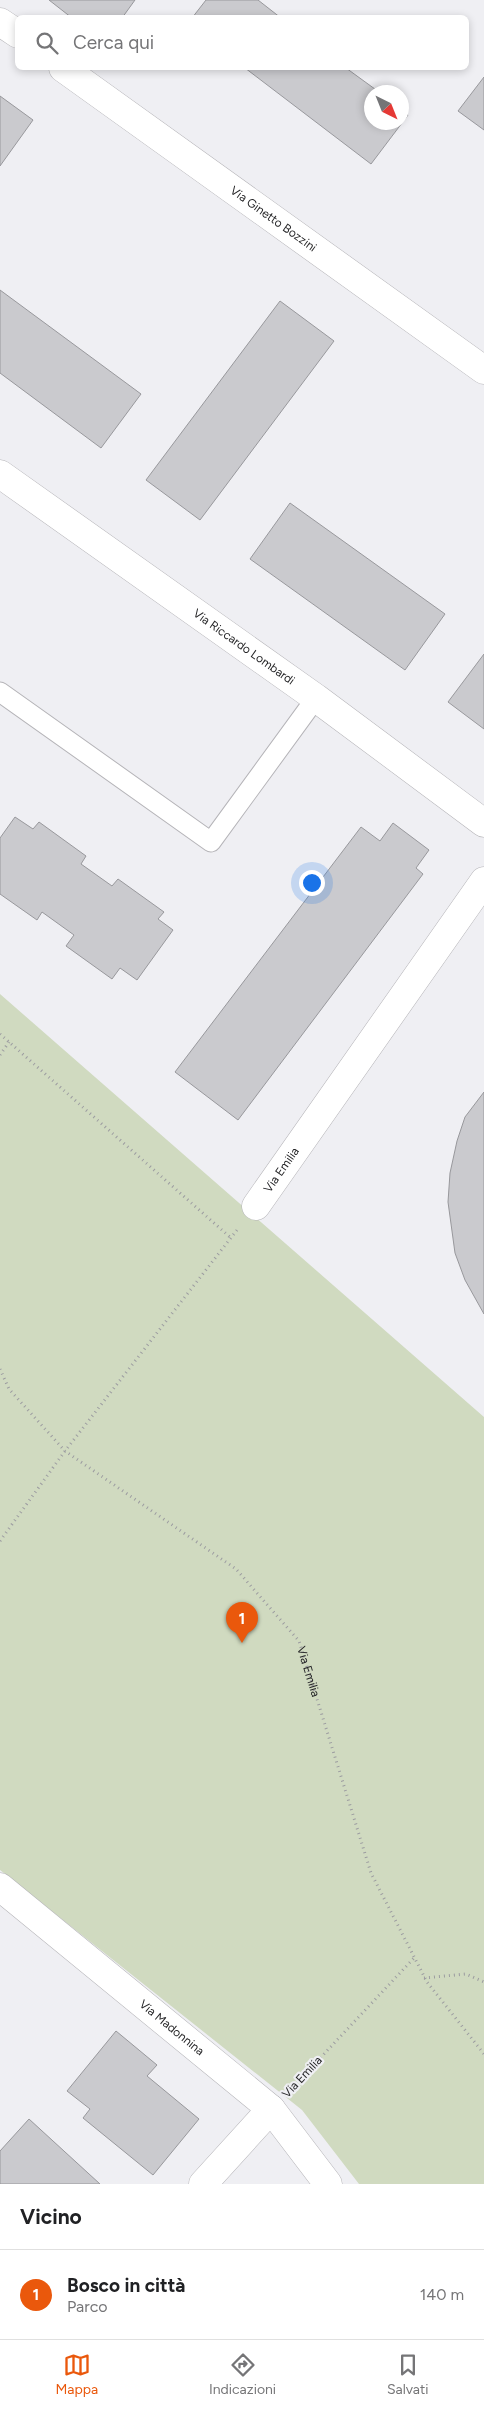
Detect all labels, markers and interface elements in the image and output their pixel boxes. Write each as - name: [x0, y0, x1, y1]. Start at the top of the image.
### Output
- search box: [15, 15, 469, 70]
- icon: search: [33, 29, 61, 57]
- text: Cerca qui: [73, 31, 154, 54]
- north arrow: [364, 85, 409, 130]
- street label: Via Ginetto Bozzini: [228, 183, 319, 255]
- street label: Via Riccardo Lombardi: [190, 606, 297, 688]
- your location: [299, 870, 325, 896]
- street label: Via Emilia: [261, 1145, 302, 1195]
- pin: 1: [226, 1602, 258, 1643]
- street label: Via Emilia: [294, 1645, 323, 1699]
- street label: Via Madonnina: [137, 1997, 207, 2058]
- street label: Via Emilia: [279, 2053, 325, 2101]
- text: Vicino: [20, 2204, 82, 2229]
- text: Bosco in città: [67, 2274, 185, 2297]
- text: 1: [33, 2285, 39, 2304]
- text: 140 m: [420, 2285, 464, 2304]
- text: Parco: [67, 2297, 108, 2316]
- tab: Mappa: [55, 2351, 98, 2398]
- tab: Indicazioni: [209, 2351, 276, 2398]
- tab: Salvati: [387, 2351, 429, 2398]

